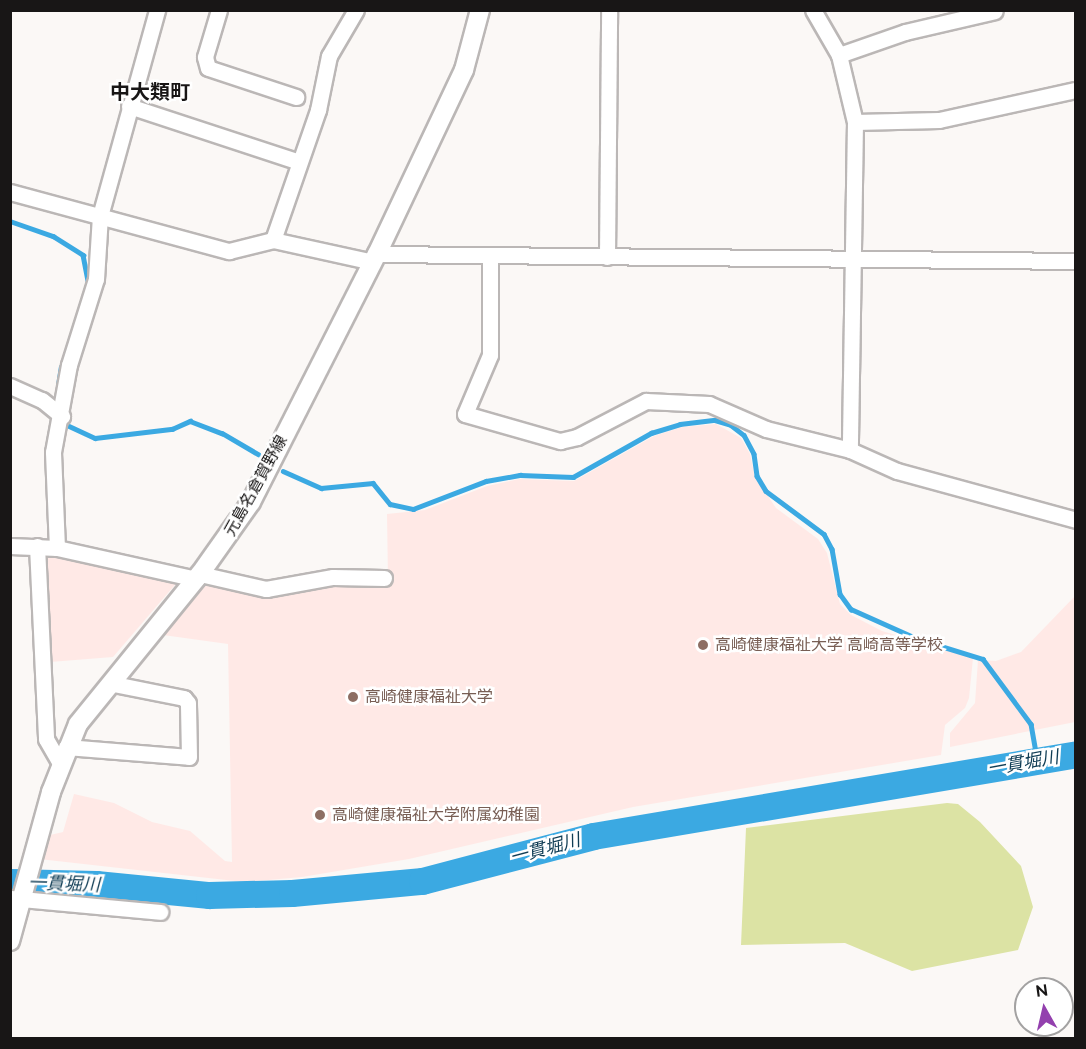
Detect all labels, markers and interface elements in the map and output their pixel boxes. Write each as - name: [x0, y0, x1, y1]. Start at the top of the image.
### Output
- district label: 中大類町: [110, 80, 190, 104]
- street label: 元島名倉賀野線: [220, 432, 292, 540]
- place label: 高崎健康福祉大学 高崎高等学校: [715, 635, 943, 655]
- marker: 高崎健康福祉大学 高崎高等学校: [696, 638, 710, 652]
- place label: 高崎健康福祉大学: [365, 687, 493, 707]
- marker: 高崎健康福祉大学: [346, 690, 360, 704]
- water label: 一貫堀川: [986, 746, 1060, 780]
- place label: 高崎健康福祉大学附属幼稚園: [332, 805, 540, 825]
- marker: 高崎健康福祉大学附属幼稚園: [313, 808, 327, 822]
- water label: 一貫堀川: [507, 829, 583, 869]
- water label: 一貫堀川: [28, 872, 100, 896]
- north arrow: [1014, 977, 1074, 1037]
- text: N: [1034, 980, 1049, 1001]

